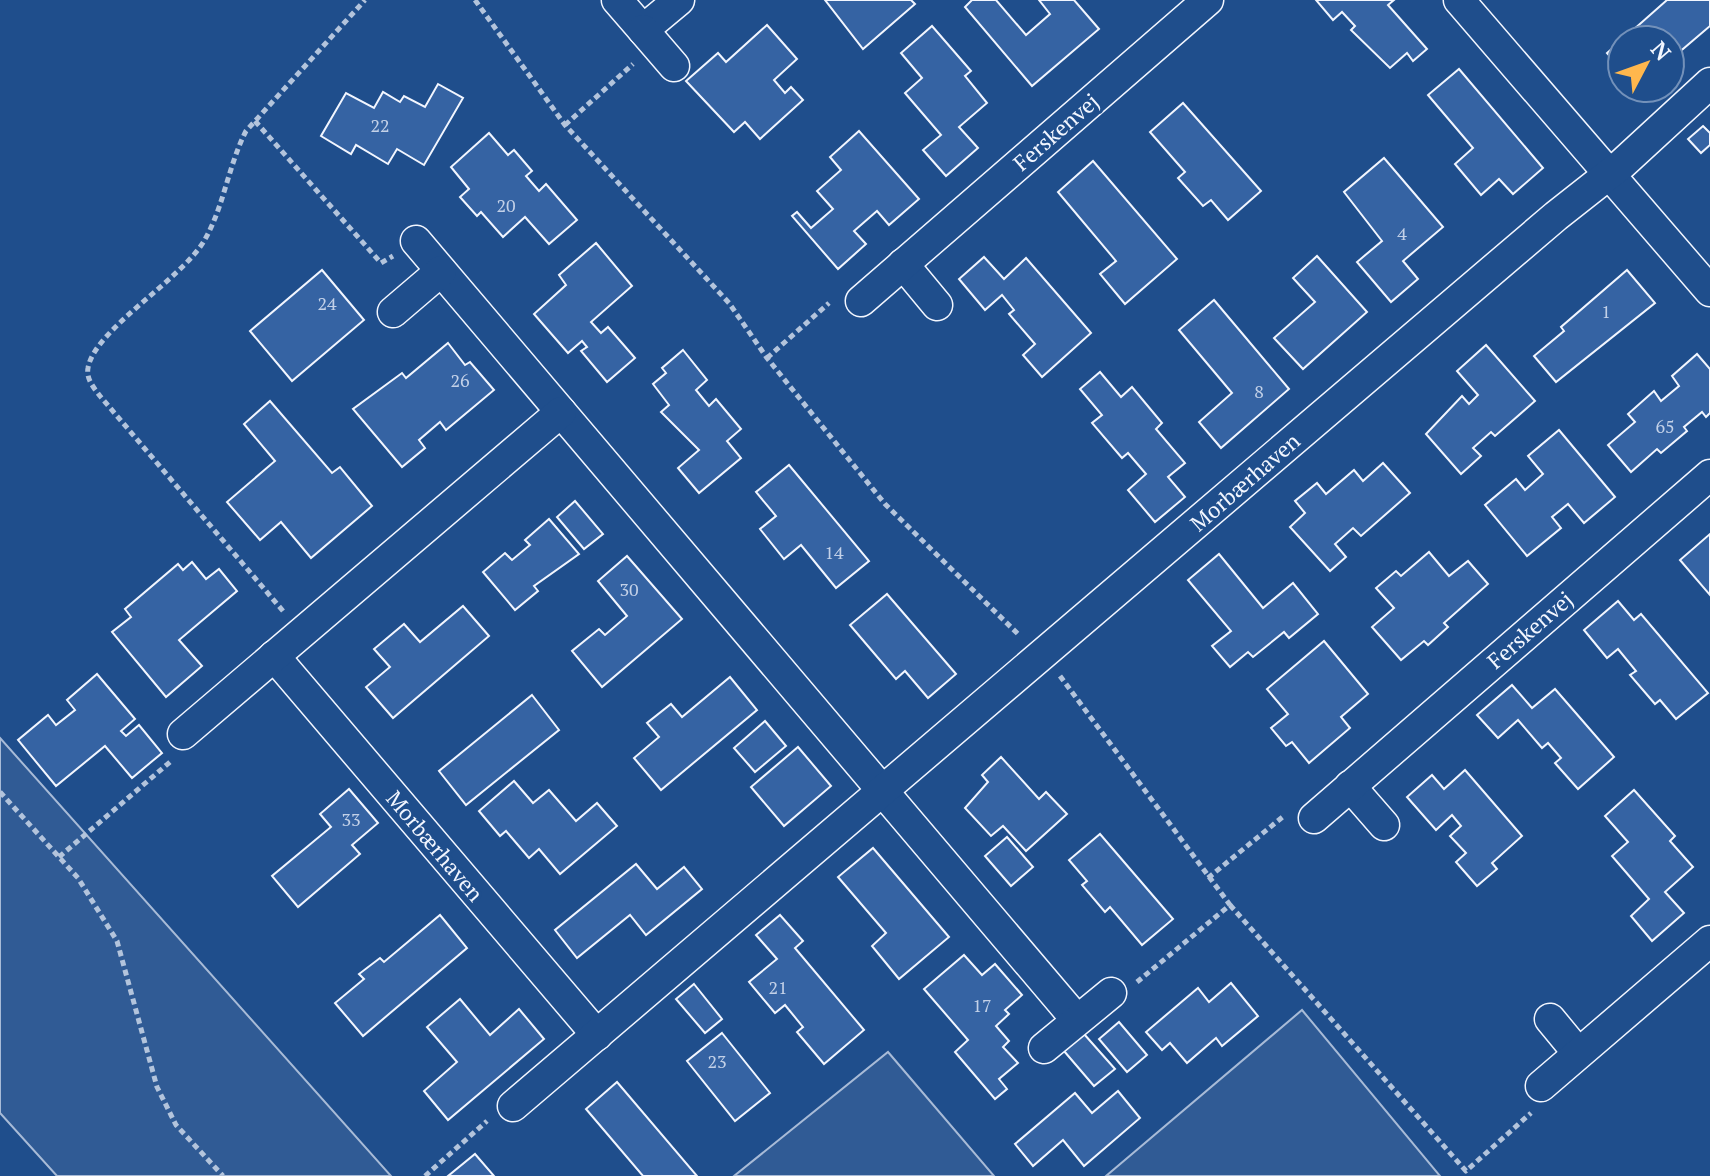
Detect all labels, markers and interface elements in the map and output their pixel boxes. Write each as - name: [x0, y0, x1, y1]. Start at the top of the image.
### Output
- north arrow: [1606, 24, 1686, 104]
- text: N: [1645, 35, 1678, 67]
- street label: Ferskenvej: [1007, 86, 1105, 177]
- house number: 22: [370, 113, 390, 137]
- house number: 20: [496, 193, 516, 217]
- house number: 4: [1397, 221, 1407, 245]
- house number: 24: [317, 291, 337, 315]
- house number: 1: [1601, 299, 1611, 323]
- house number: 26: [450, 368, 470, 392]
- house number: 8: [1254, 379, 1264, 403]
- house number: 65: [1655, 414, 1675, 438]
- street label: Morbærhaven: [1184, 426, 1306, 537]
- house number: 14: [824, 540, 844, 564]
- house number: 30: [619, 577, 639, 601]
- street label: Ferskenvej: [1481, 584, 1579, 675]
- street label: Morbærhaven: [381, 784, 490, 907]
- house number: 33: [341, 807, 361, 831]
- house number: 21: [768, 975, 788, 999]
- house number: 17: [972, 993, 992, 1017]
- house number: 23: [707, 1049, 727, 1073]

